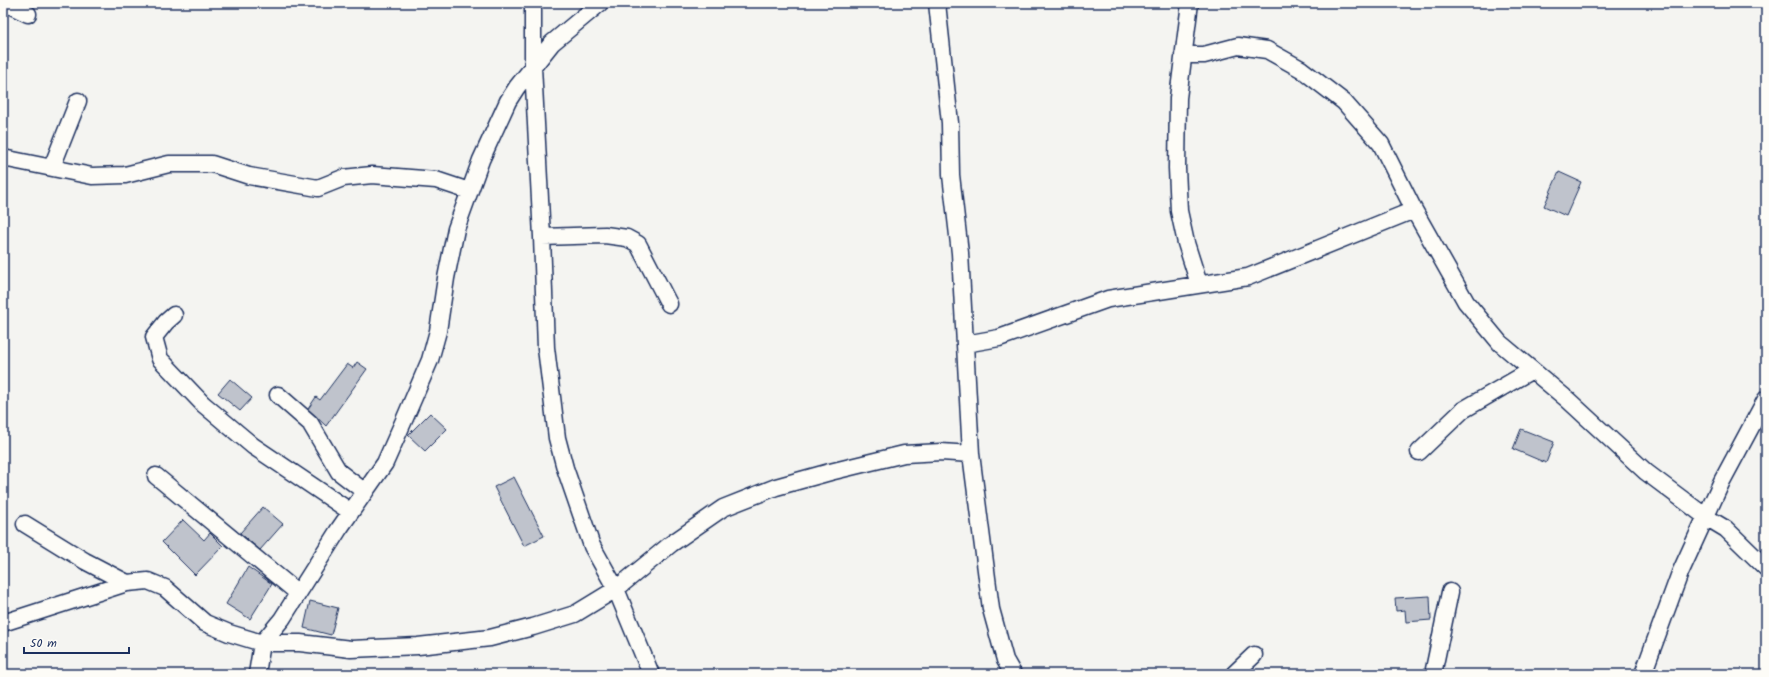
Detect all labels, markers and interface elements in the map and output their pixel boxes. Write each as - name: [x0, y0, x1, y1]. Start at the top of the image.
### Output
- scale bar: [24, 629, 129, 655]
- text: 50 m: [30, 634, 57, 653]

